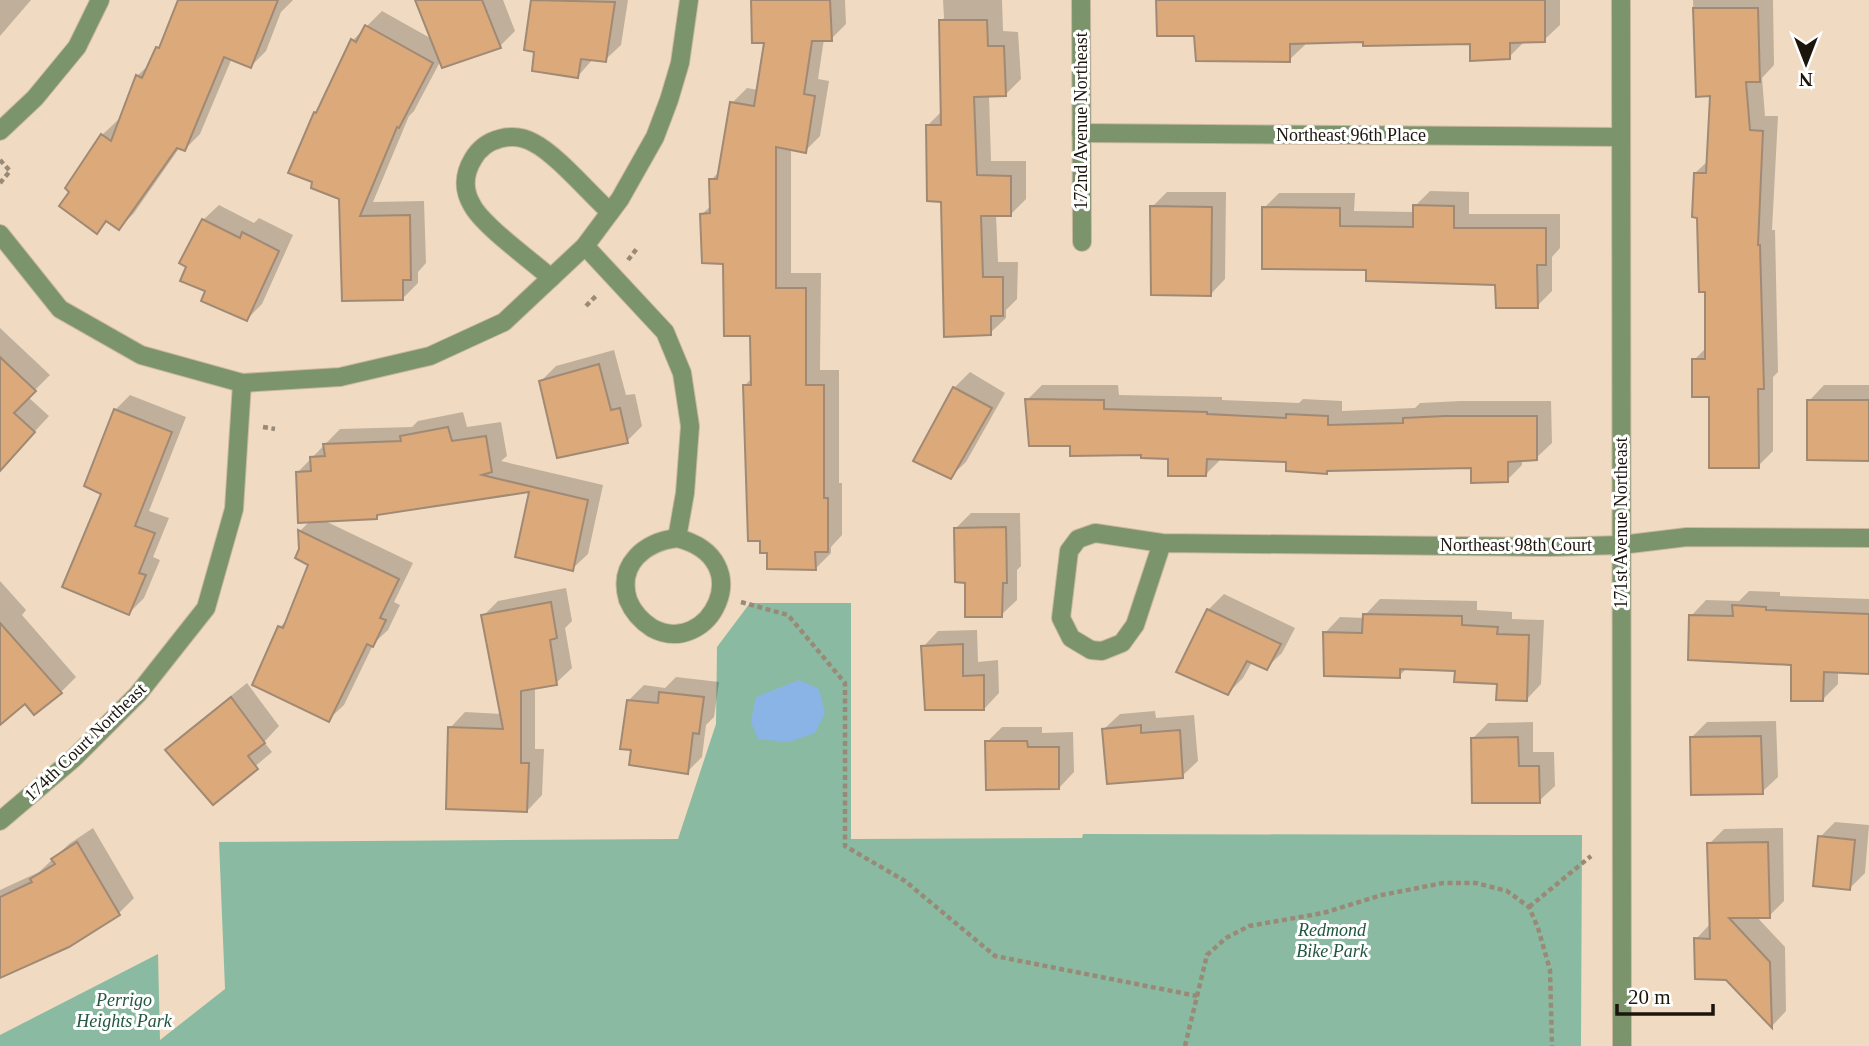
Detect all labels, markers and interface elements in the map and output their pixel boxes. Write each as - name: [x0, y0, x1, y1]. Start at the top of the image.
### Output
- north arrow: [1771, 28, 1841, 98]
- street label: 172nd Avenue Northeast: [1071, 32, 1091, 210]
- text: N: [1799, 69, 1813, 90]
- street label: Northeast 96th Place: [1276, 125, 1426, 145]
- street label: 171st Avenue Northeast: [1611, 437, 1631, 609]
- street label: Northeast 98th Court: [1440, 535, 1592, 555]
- street label: 174th Court Northeast: [20, 679, 150, 805]
- park label: Redmond Bike Park: [1296, 920, 1369, 961]
- scale bar: [1617, 972, 1713, 1016]
- text: 20 m: [1628, 985, 1671, 1009]
- park label: Perrigo Heights Park: [75, 990, 173, 1031]

